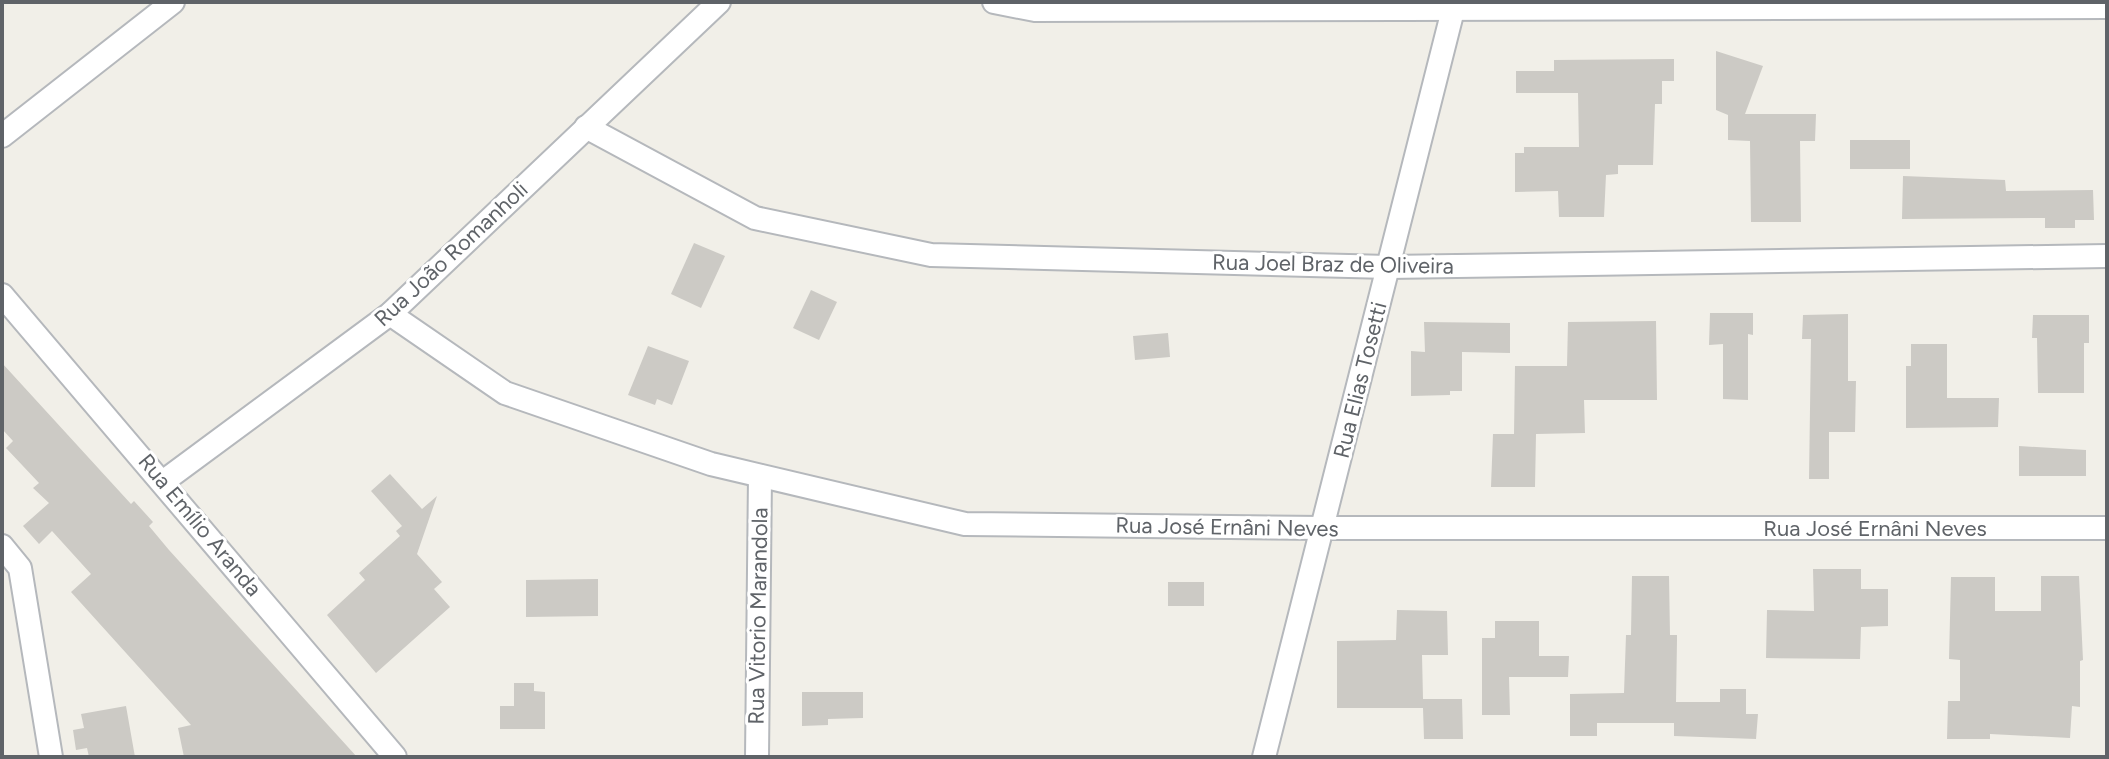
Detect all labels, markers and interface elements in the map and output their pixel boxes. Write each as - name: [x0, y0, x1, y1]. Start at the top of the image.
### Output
- street label: Rua João Romanholi: [369, 176, 533, 332]
- street label: Rua Joel Braz de Oliveira: [1212, 248, 1454, 280]
- street label: Rua Elias Tosetti: [1328, 299, 1392, 461]
- street label: Rua Emílio Aranda: [133, 448, 267, 602]
- street label: Rua Vitorio Marandola: [743, 507, 773, 725]
- street label: Rua José Ernâni Neves: [1115, 512, 1339, 542]
- street label: Rua José Ernâni Neves: [1763, 515, 1987, 542]

